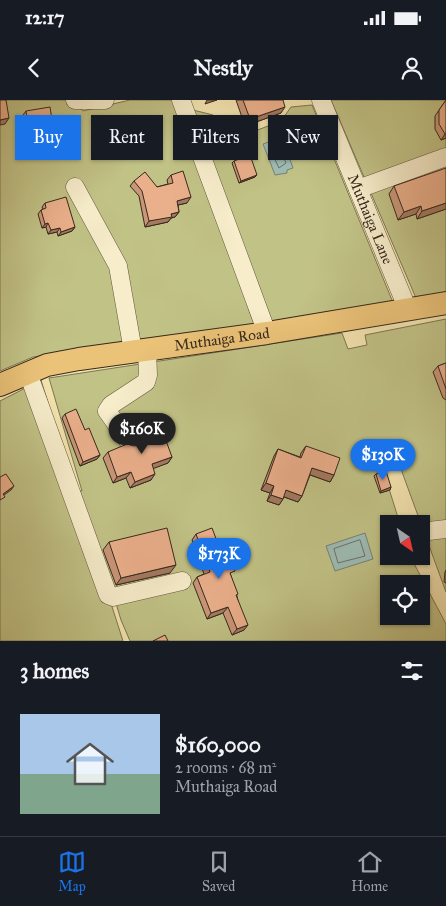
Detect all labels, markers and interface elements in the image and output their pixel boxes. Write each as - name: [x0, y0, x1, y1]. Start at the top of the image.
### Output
- text: 12:17: [25, 6, 64, 29]
- icon: back: [20, 54, 48, 82]
- text: Nestly: [193, 54, 253, 81]
- icon: person: [398, 54, 426, 82]
- chip: Buy: [15, 115, 81, 160]
- chip: Rent: [91, 115, 163, 160]
- chip: Filters: [173, 115, 258, 160]
- chip: New: [268, 115, 338, 160]
- street label: Muthaiga Lane: [344, 171, 397, 267]
- street label: Muthaiga Road: [173, 324, 271, 355]
- pin: $160K: [107, 412, 177, 455]
- text: $160K: [120, 419, 164, 438]
- pin: $130K: [348, 438, 418, 481]
- text: $130K: [362, 445, 404, 464]
- north arrow: [380, 515, 430, 565]
- map controls: [380, 515, 430, 625]
- pin: $173K: [184, 538, 254, 580]
- text: $173K: [198, 544, 240, 563]
- button: locate: [380, 575, 430, 625]
- icon: filters: [398, 657, 426, 685]
- text: 3 homes: [20, 658, 89, 684]
- text: $160,000: [175, 732, 261, 758]
- icon: home: [60, 734, 120, 794]
- text: 2 rooms · 68 m²: [175, 758, 276, 777]
- text: Muthaiga Road: [175, 777, 277, 796]
- tab: Map: [58, 848, 86, 895]
- tab: Saved: [202, 848, 235, 895]
- tab: Home: [351, 848, 388, 895]

